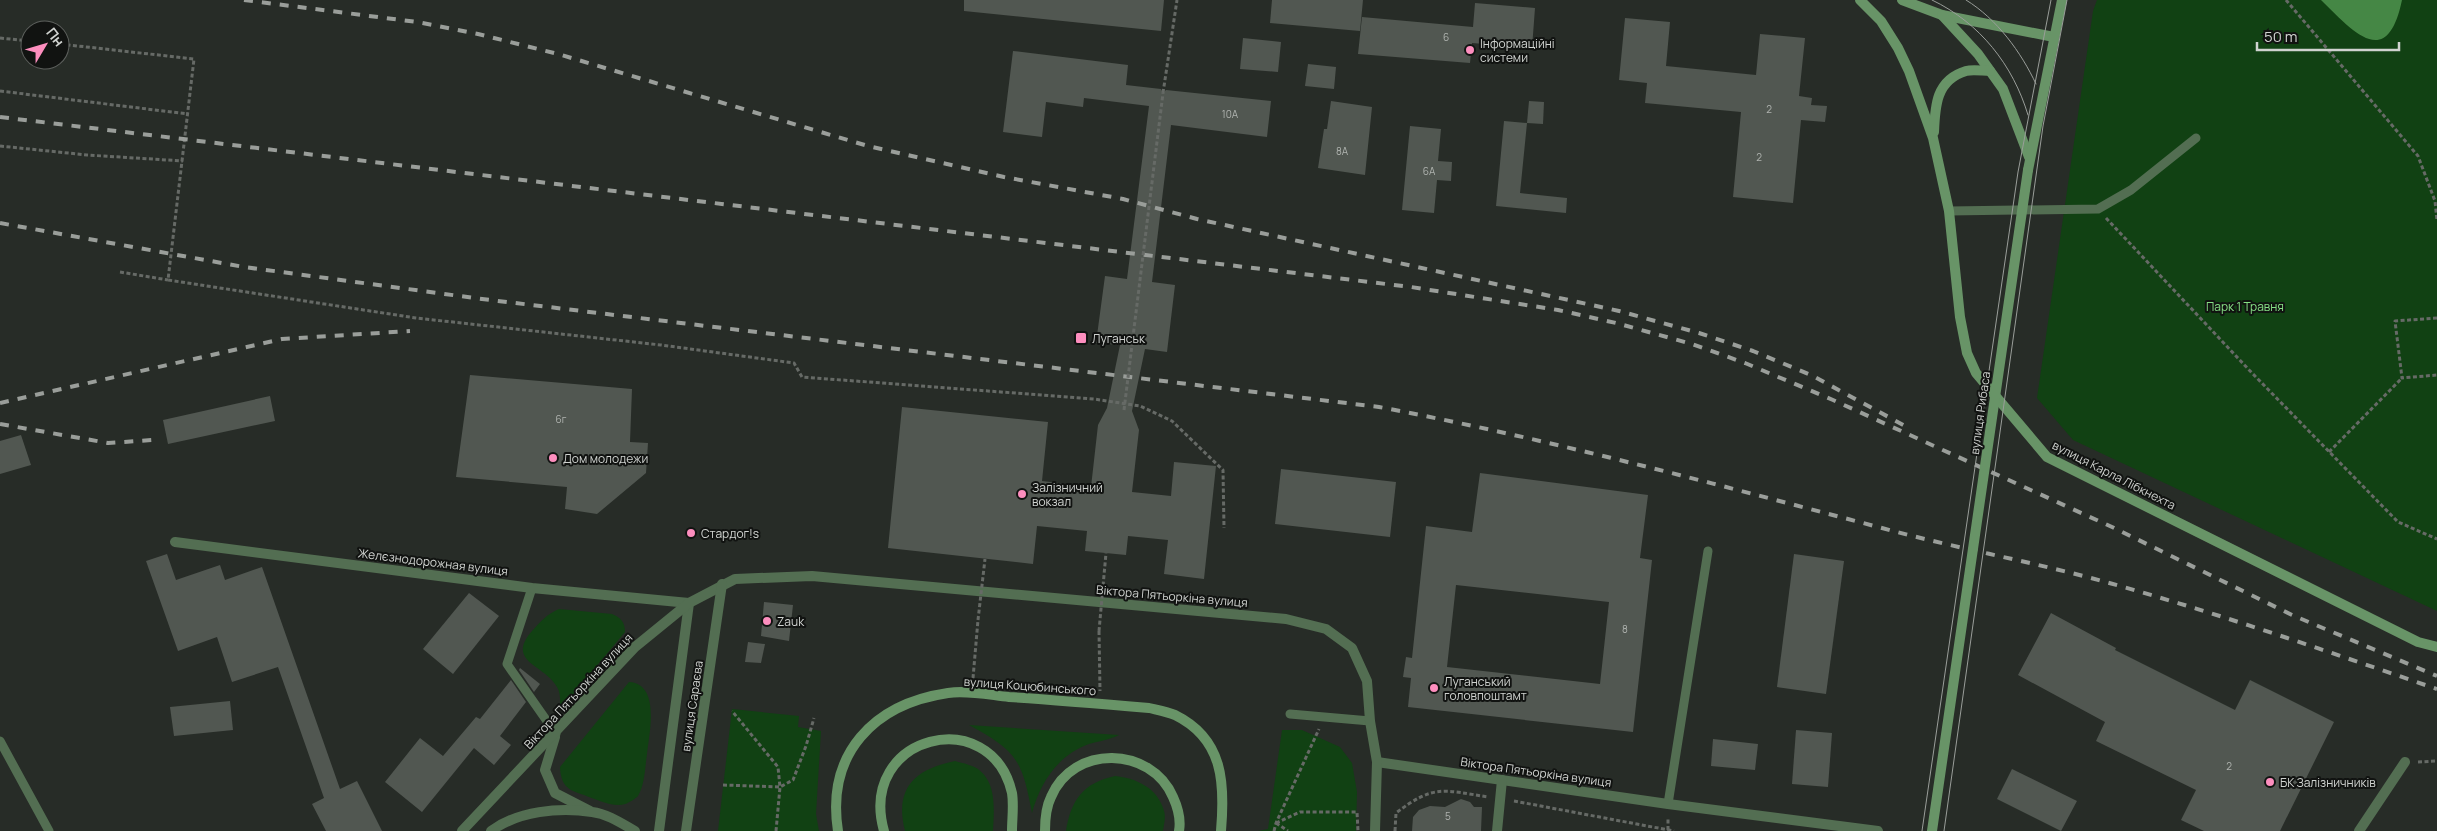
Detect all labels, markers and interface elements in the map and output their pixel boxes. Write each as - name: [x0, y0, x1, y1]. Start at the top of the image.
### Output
- north arrow: [20, 20, 70, 70]
- scale bar: [2257, 20, 2400, 52]
- text: Пн: [42, 23, 69, 50]
- text: 50 m: [2264, 26, 2298, 47]
- house number: 6: [1443, 30, 1449, 44]
- place label: Інформаційні системи: [1480, 35, 1555, 66]
- marker: Інформаційні системи: [1464, 44, 1476, 56]
- house number: 2: [1766, 102, 1772, 116]
- house number: 10А: [1222, 107, 1239, 121]
- house number: 8А: [1336, 144, 1349, 158]
- house number: 2: [1756, 150, 1762, 164]
- house number: 6А: [1423, 164, 1436, 178]
- park label: Парк 1 Травня: [2206, 298, 2284, 315]
- place label: Луганськ: [1092, 330, 1146, 347]
- marker: Луганськ: [1074, 331, 1088, 345]
- street label: вулиця Рибаса: [1966, 370, 1994, 456]
- house number: 6г: [556, 412, 567, 426]
- street label: вулиця Карла Лібкнехта: [2049, 436, 2179, 514]
- place label: Дом молодежи: [563, 450, 648, 467]
- marker: Дом молодежи: [547, 452, 559, 464]
- place label: Залізничний вокзал: [1032, 479, 1103, 510]
- marker: Залізничний вокзал: [1016, 488, 1028, 500]
- place label: Стардог!s: [701, 525, 759, 542]
- marker: Стардог!s: [685, 527, 697, 539]
- street label: Желєзнодорожная вулиця: [357, 544, 509, 580]
- street label: Віктора Пятьоркіна вулиця: [1095, 581, 1249, 611]
- place label: Zauk: [777, 613, 805, 630]
- marker: Zauk: [761, 615, 773, 627]
- house number: 8: [1622, 622, 1628, 636]
- street label: Віктора Пятьоркіна вулиця: [520, 630, 636, 752]
- street label: вулиця Сараєва: [677, 660, 707, 752]
- street label: вулиця Коцюбинського: [963, 673, 1097, 699]
- place label: Луганський головпоштамт: [1444, 673, 1527, 704]
- marker: Луганський головпоштамт: [1428, 682, 1440, 694]
- street label: Віктора Пятьоркіна вулиця: [1459, 753, 1613, 791]
- house number: 2: [2226, 759, 2232, 773]
- place label: БК Залізничників: [2280, 774, 2376, 791]
- marker: БК Залізничників: [2264, 776, 2276, 788]
- house number: 5: [1445, 809, 1451, 823]

